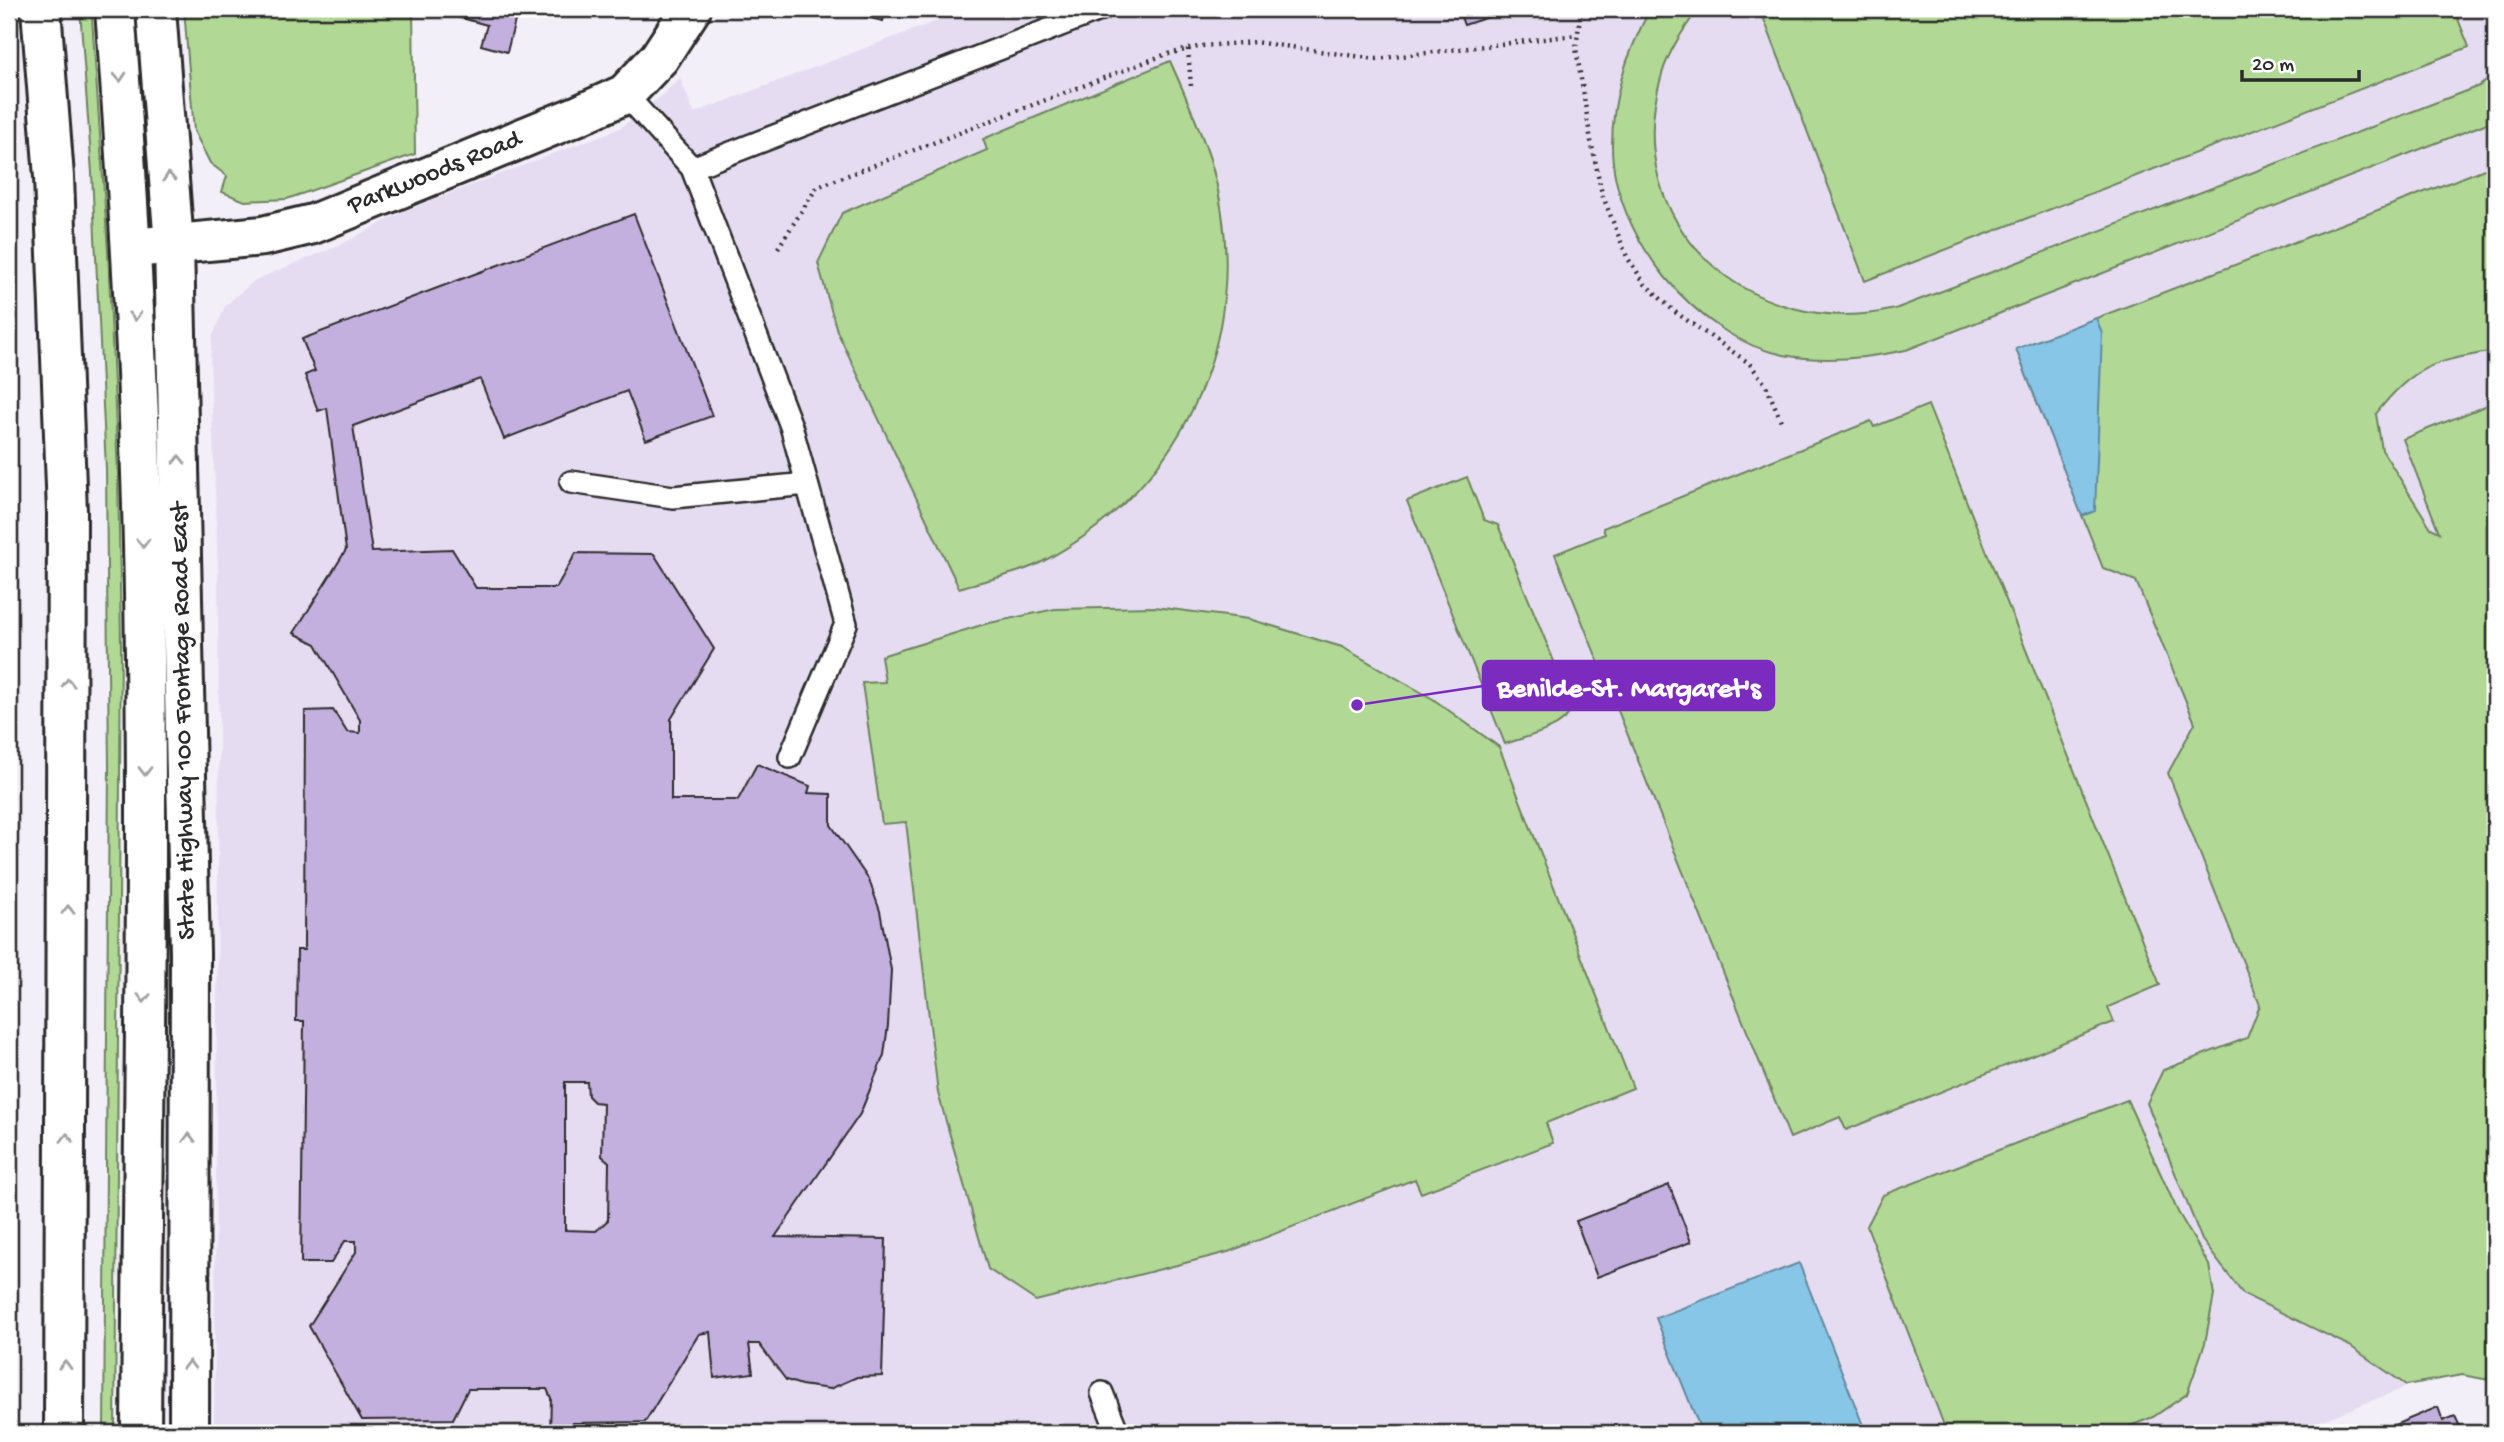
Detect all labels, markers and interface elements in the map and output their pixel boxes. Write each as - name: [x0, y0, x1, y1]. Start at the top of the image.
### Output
- scale bar: [2242, 38, 2359, 82]
- text: 20 m: [2252, 54, 2294, 79]
- one-way arrow: [112, 72, 127, 83]
- street label: Parkwoods Road: [343, 124, 528, 223]
- one-way arrow: [162, 171, 177, 182]
- one-way arrow: [127, 311, 142, 322]
- one-way arrow: [171, 454, 187, 465]
- street label: State Highway 100 Frontage Road East: [166, 499, 204, 940]
- one-way arrow: [135, 539, 151, 549]
- callout: Benilde-St. Margaret's: [1483, 661, 1774, 710]
- text: Benilde-St. Margaret's: [1496, 674, 1762, 707]
- one-way arrow: [60, 677, 76, 687]
- one-way arrow: [137, 766, 152, 777]
- one-way arrow: [60, 904, 76, 915]
- one-way arrow: [136, 994, 152, 1004]
- one-way arrow: [59, 1132, 75, 1142]
- one-way arrow: [181, 1132, 197, 1142]
- one-way arrow: [57, 1359, 73, 1370]
- one-way arrow: [181, 1359, 197, 1370]

